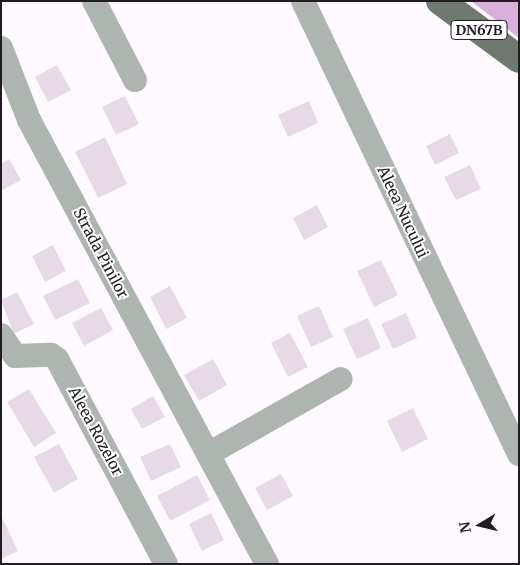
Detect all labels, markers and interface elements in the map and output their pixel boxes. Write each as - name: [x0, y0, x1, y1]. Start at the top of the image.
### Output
- road number: DN67B: [450, 18, 508, 42]
- street label: Aleea Nucului: [374, 163, 432, 261]
- street label: Strada Pinilor: [70, 205, 132, 301]
- street label: Aleea Rozelor: [65, 384, 127, 478]
- north arrow: [455, 500, 505, 550]
- text: N: [455, 520, 475, 534]

